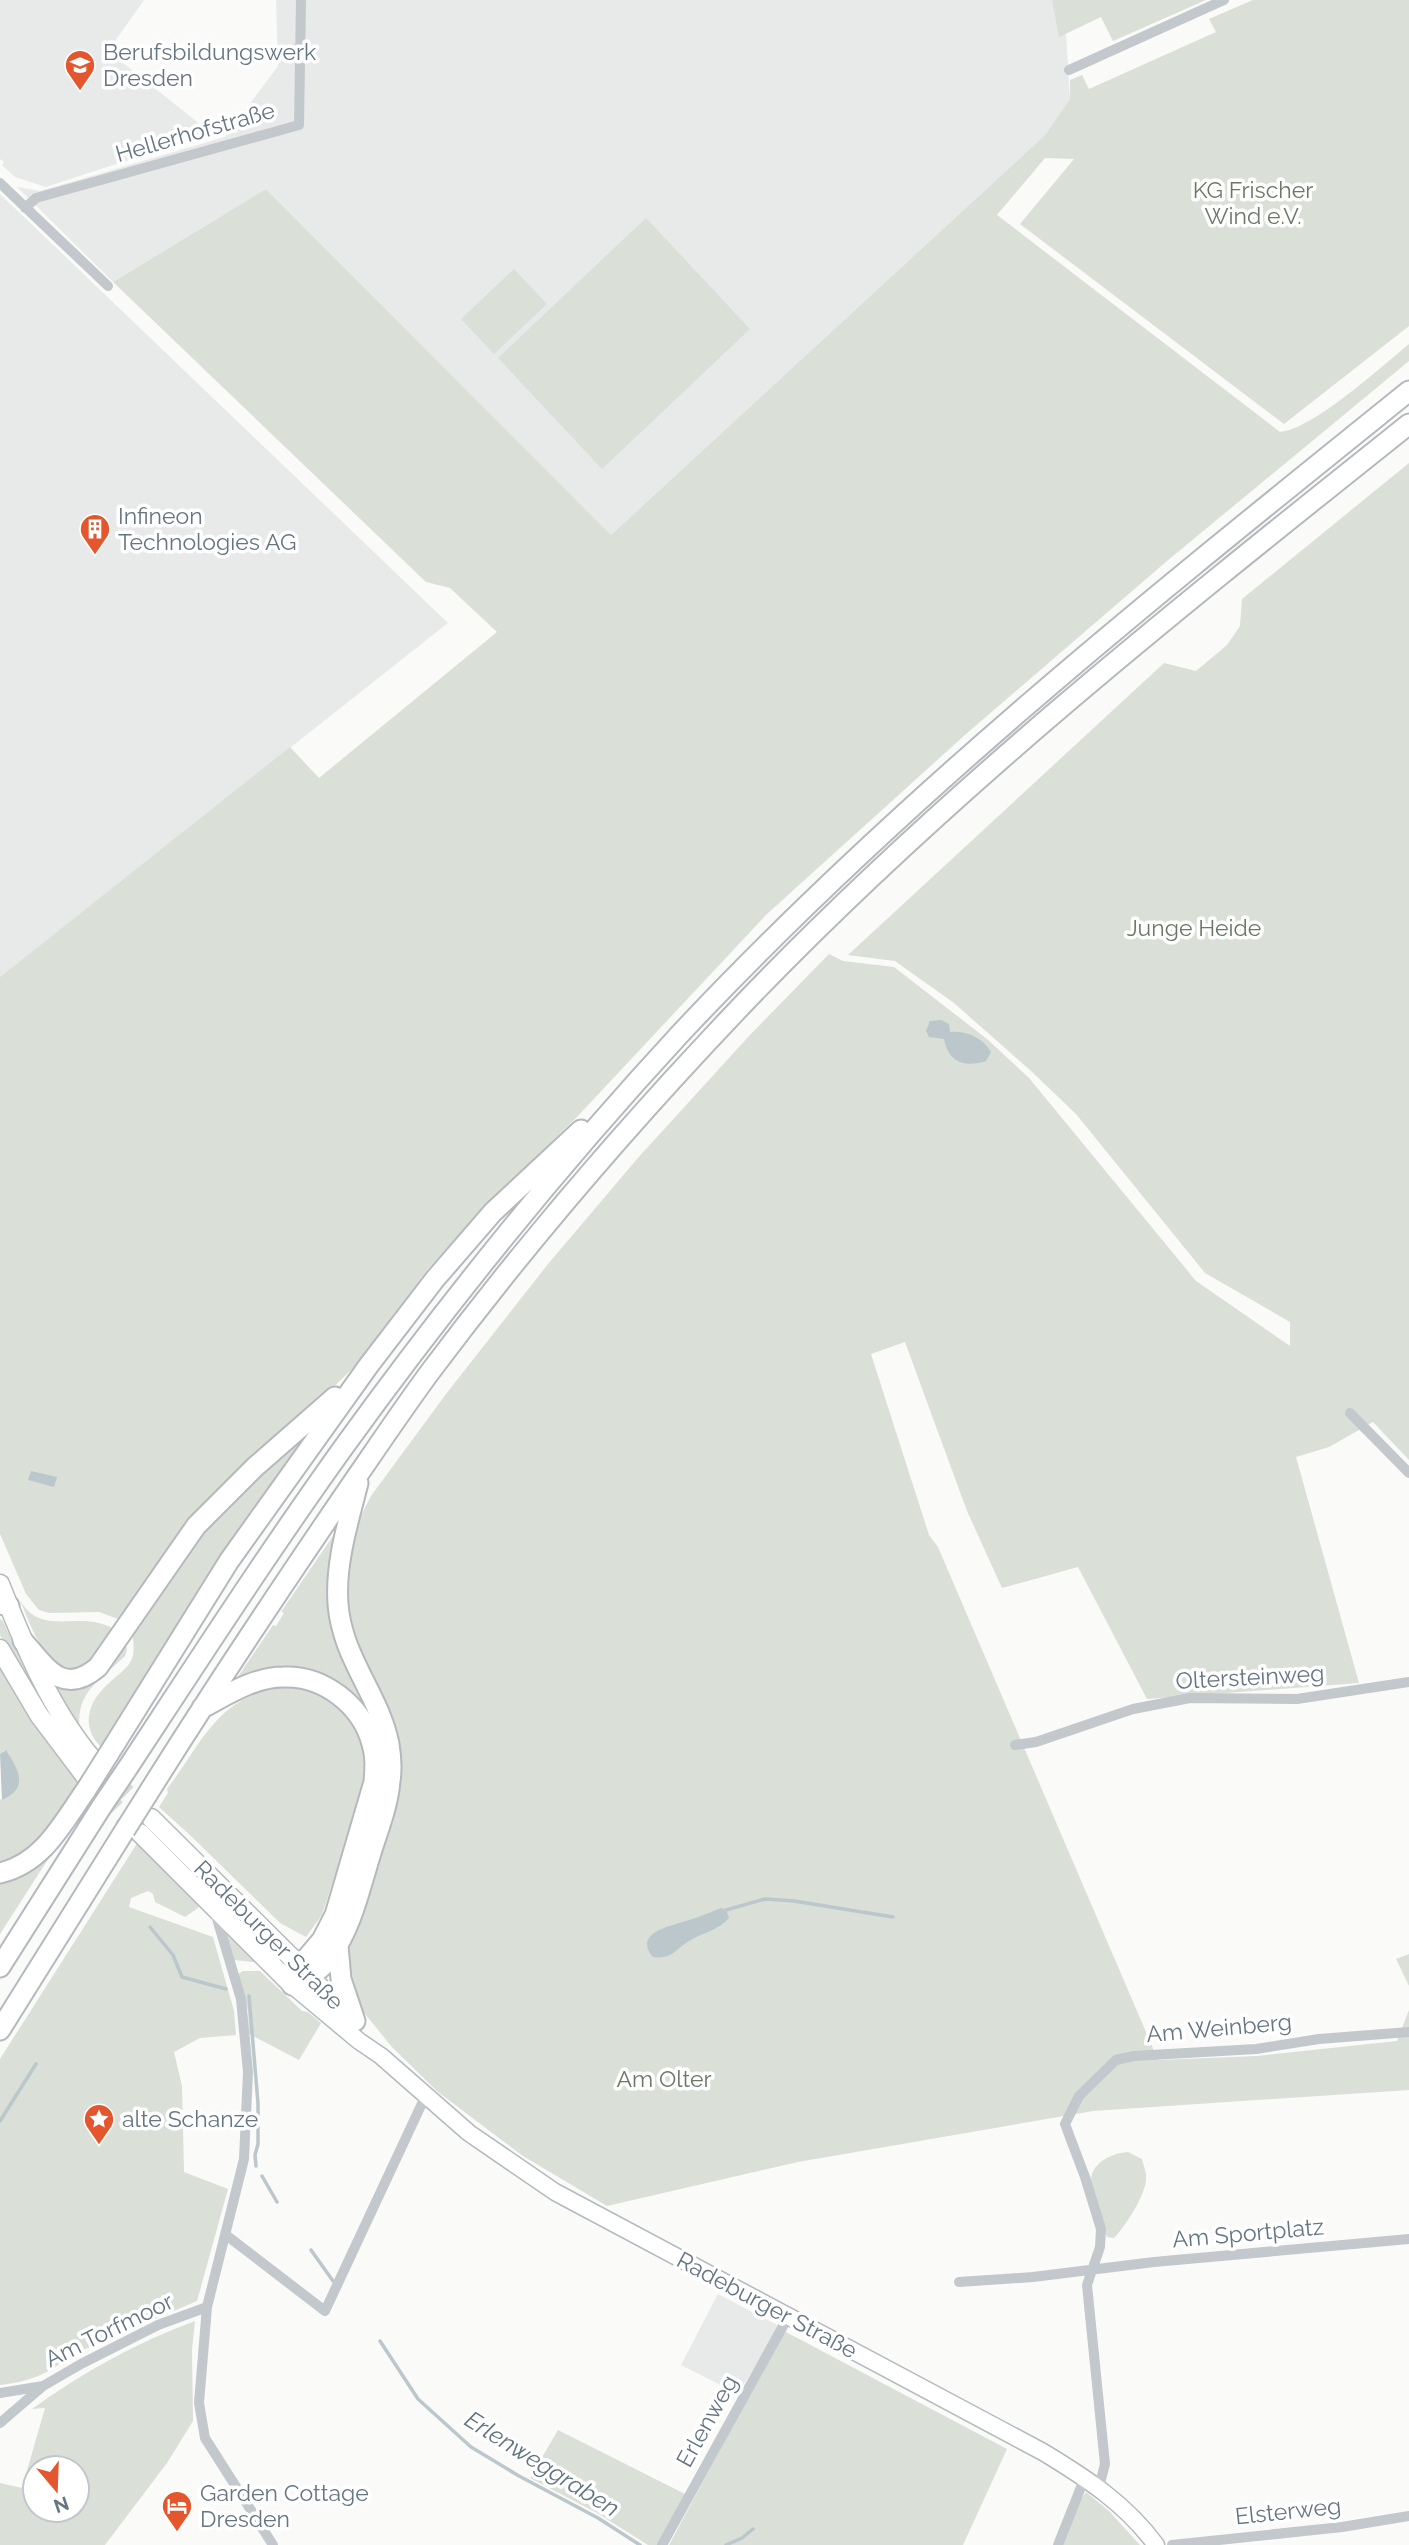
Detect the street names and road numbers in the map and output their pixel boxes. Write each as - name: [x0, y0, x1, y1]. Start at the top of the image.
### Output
- street label: Hellerhofstraße: [112, 96, 278, 167]
- street label: Oltersteinweg: [1175, 1659, 1325, 1694]
- street label: Radeburger Straße: [189, 1854, 350, 2015]
- street label: Am Weinberg: [1145, 2008, 1293, 2047]
- street label: Am Sportplatz: [1171, 2212, 1325, 2253]
- street label: Radeburger Straße: [673, 2246, 862, 2363]
- street label: Am Torfmoor: [40, 2287, 177, 2372]
- street label: Erlenweg: [670, 2370, 743, 2471]
- street label: Elsterweg: [1234, 2492, 1342, 2529]

